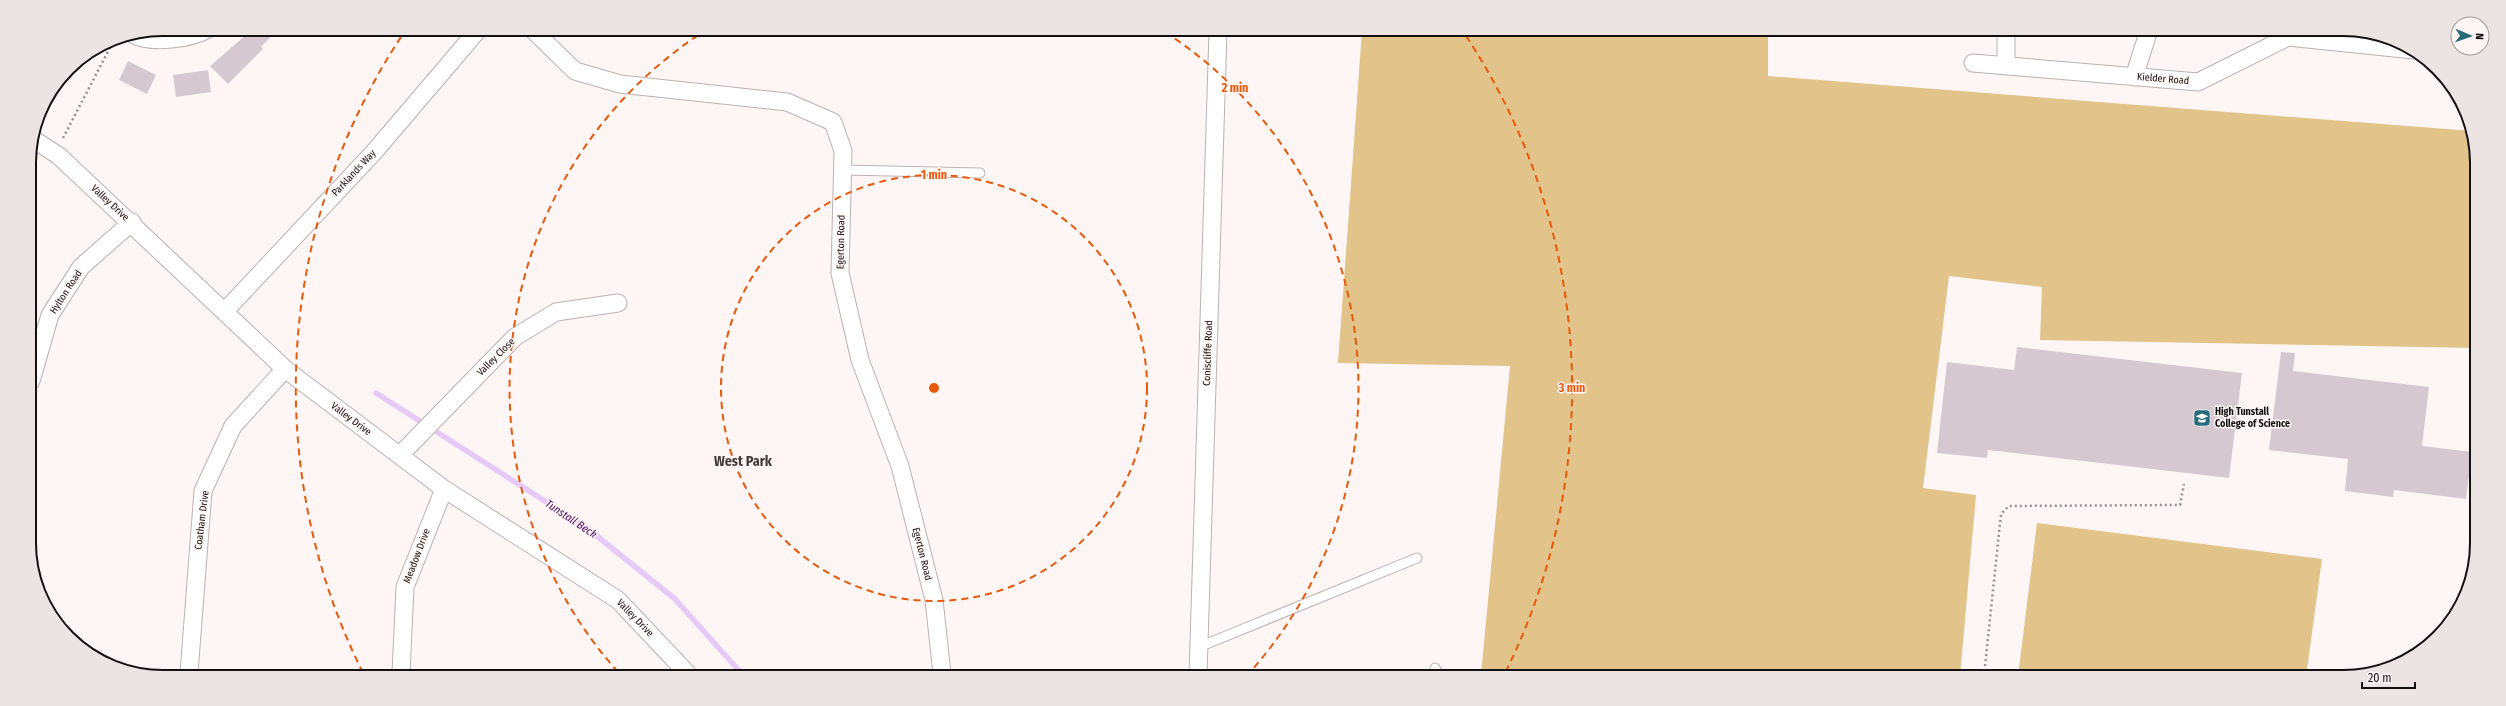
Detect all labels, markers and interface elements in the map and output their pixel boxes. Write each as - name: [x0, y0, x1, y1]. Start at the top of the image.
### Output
- north arrow: [2450, 16, 2490, 56]
- text: N: [2473, 33, 2486, 40]
- street label: Kielder Road: [2136, 71, 2190, 87]
- text: 2 min: [1221, 81, 1248, 95]
- street label: Parklands Way: [330, 147, 379, 199]
- text: 1 min: [921, 168, 947, 182]
- street label: Valley Drive: [88, 182, 132, 224]
- street label: Egerton Road: [835, 215, 847, 269]
- street label: Hylton Road: [47, 268, 85, 316]
- street label: Coniscliffe Road: [1201, 320, 1215, 386]
- street label: Valley Close: [475, 336, 517, 378]
- centre of rings: [927, 381, 941, 395]
- text: 3 min: [1558, 381, 1585, 395]
- street label: Valley Drive: [328, 400, 374, 438]
- place label: High Tunstall College of Science: [2215, 406, 2290, 430]
- school or university icon: High Tunstall College of Science: [2192, 408, 2212, 428]
- district label: West Park: [714, 453, 773, 470]
- street label: Coatham Drive: [192, 490, 212, 550]
- water label: Tunstall Beck: [543, 497, 600, 541]
- street label: Egerton Road: [910, 526, 934, 582]
- street label: Meadow Drive: [401, 527, 433, 585]
- street label: Valley Drive: [614, 597, 656, 639]
- scale bar: [2362, 664, 2415, 690]
- text: 20 m: [2368, 671, 2392, 685]

